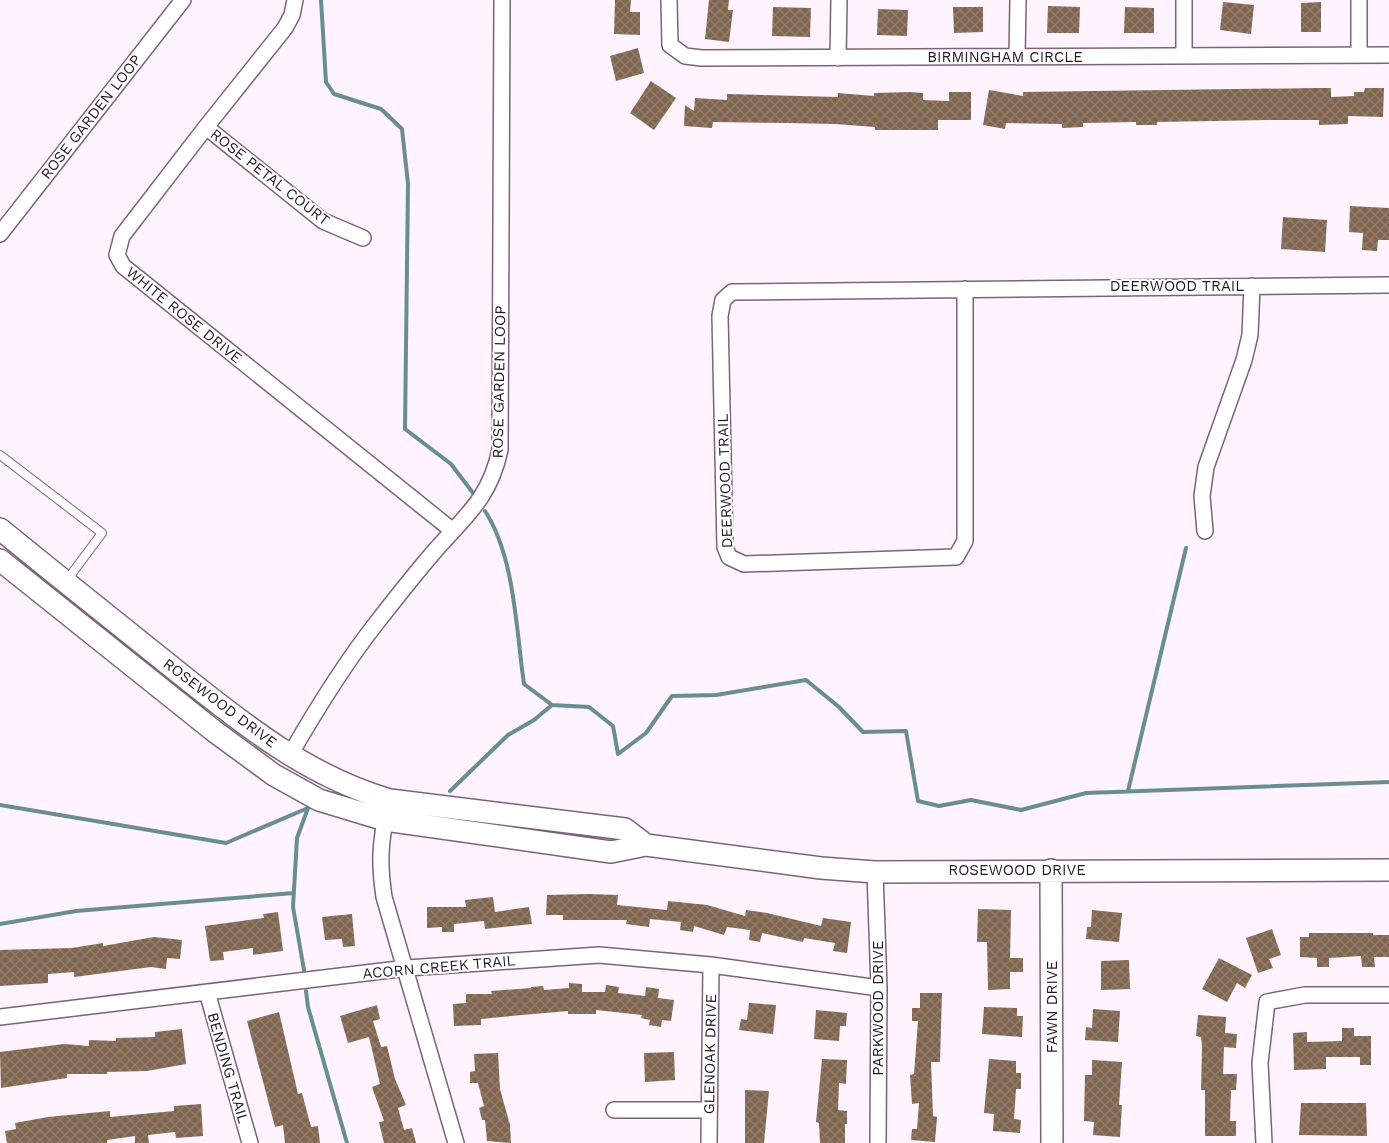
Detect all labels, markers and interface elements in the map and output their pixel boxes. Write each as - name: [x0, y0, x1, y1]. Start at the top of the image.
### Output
- street label: BIRMINGHAM CIRCLE: [927, 48, 1083, 66]
- street label: ROSE GARDEN LOOP: [37, 51, 145, 183]
- street label: ROSE PETAL COURT: [207, 125, 333, 229]
- street label: WHITE ROSE DRIVE: [123, 263, 245, 367]
- street label: DEERWOOD TRAIL: [1110, 277, 1244, 295]
- street label: ROSE GARDEN LOOP: [489, 305, 509, 459]
- street label: DEERWOOD TRAIL: [714, 413, 736, 548]
- street label: ROSEWOOD DRIVE: [160, 654, 280, 752]
- street label: ROSEWOOD DRIVE: [948, 861, 1086, 879]
- street label: PARKWOOD DRIVE: [869, 940, 887, 1076]
- street label: ACORN CREEK TRAIL: [362, 951, 516, 983]
- street label: FAWN DRIVE: [1043, 961, 1061, 1053]
- street label: GLENOAK DRIVE: [700, 994, 720, 1114]
- street label: BENDING TRAIL: [204, 1010, 252, 1126]

